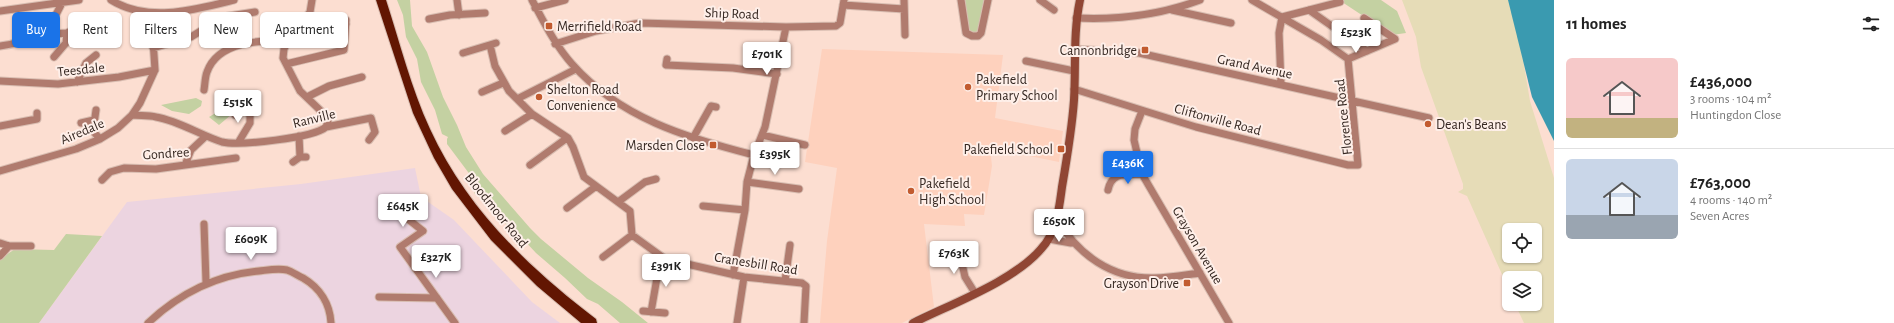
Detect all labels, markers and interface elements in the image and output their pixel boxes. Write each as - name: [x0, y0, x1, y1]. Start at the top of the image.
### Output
- street label: Ship Road: [705, 6, 759, 22]
- chip: Buy: [12, 12, 60, 48]
- chip: Rent: [68, 12, 122, 48]
- chip: Filters: [130, 12, 191, 48]
- chip: New: [199, 12, 252, 48]
- chip: Apartment: [260, 12, 348, 48]
- icon: filters: [1860, 13, 1882, 35]
- text: 11 homes: [1566, 15, 1626, 32]
- place label: Merrifield Road: [557, 20, 642, 34]
- pin: £523K: [1328, 20, 1384, 54]
- marker: Merrifield Road: [544, 21, 554, 31]
- text: £523K: [1341, 26, 1371, 39]
- pin: £701K: [739, 42, 795, 76]
- place label: Cannonbridge: [1060, 44, 1137, 58]
- marker: Cannonbridge: [1140, 45, 1150, 55]
- text: £701K: [752, 48, 782, 61]
- street label: Grand Avenue: [1216, 52, 1294, 82]
- street label: Teesdale: [57, 61, 106, 79]
- place label: Pakefield Primary School: [976, 73, 1058, 103]
- text: £436,000: [1690, 73, 1752, 90]
- icon: home: [1598, 74, 1646, 122]
- street label: Florence Road: [1333, 78, 1355, 156]
- marker: Pakefield Primary School: [963, 82, 973, 92]
- place label: Shelton Road Convenience: [547, 83, 619, 113]
- pin: £515K: [210, 90, 266, 124]
- marker: Shelton Road Convenience: [534, 92, 544, 102]
- text: 3 rooms · 104 m²: [1690, 93, 1771, 106]
- text: £515K: [223, 96, 253, 109]
- street label: Cliftonville Road: [1173, 102, 1263, 138]
- street label: Ranville: [291, 107, 337, 131]
- text: Huntingdon Close: [1690, 109, 1781, 122]
- street label: Airedale: [58, 116, 106, 147]
- place label: Dean's Beans: [1436, 118, 1507, 132]
- marker: Dean's Beans: [1423, 119, 1433, 129]
- place label: Marsden Close: [626, 139, 705, 153]
- marker: Marsden Close: [708, 140, 718, 150]
- pin: £395K: [747, 142, 803, 176]
- place label: Pakefield School: [964, 143, 1053, 157]
- marker: Pakefield School: [1056, 144, 1066, 154]
- street label: Gondree: [142, 145, 190, 163]
- text: £395K: [760, 148, 790, 161]
- pin: £436K: [1100, 151, 1156, 185]
- text: £436K: [1112, 157, 1144, 170]
- street label: Bloodmoor Road: [462, 171, 530, 251]
- text: £763,000: [1690, 174, 1751, 191]
- icon: home: [1598, 175, 1646, 223]
- place label: Pakefield High School: [919, 177, 985, 207]
- marker: Pakefield High School: [906, 186, 916, 196]
- pin: £645K: [375, 194, 431, 228]
- text: 4 rooms · 140 m²: [1690, 194, 1772, 207]
- text: £645K: [387, 200, 419, 213]
- street label: Grayson Avenue: [1169, 204, 1225, 287]
- pin: £650K: [1031, 209, 1087, 243]
- text: Seven Acres: [1690, 210, 1749, 223]
- text: £650K: [1043, 215, 1075, 228]
- map controls: [1502, 223, 1542, 311]
- button: locate: [1502, 223, 1542, 263]
- pin: £609K: [223, 227, 279, 261]
- text: £609K: [235, 233, 267, 246]
- pin: £763K: [926, 241, 982, 275]
- pin: £327K: [408, 245, 464, 279]
- text: £763K: [939, 247, 969, 260]
- street label: Cranesbill Road: [713, 250, 799, 277]
- text: £327K: [421, 251, 451, 264]
- pin: £391K: [638, 254, 694, 288]
- text: £391K: [651, 260, 681, 273]
- button: layers: [1502, 271, 1542, 311]
- place label: Grayson Drive: [1104, 277, 1179, 291]
- marker: Grayson Drive: [1182, 278, 1192, 288]

